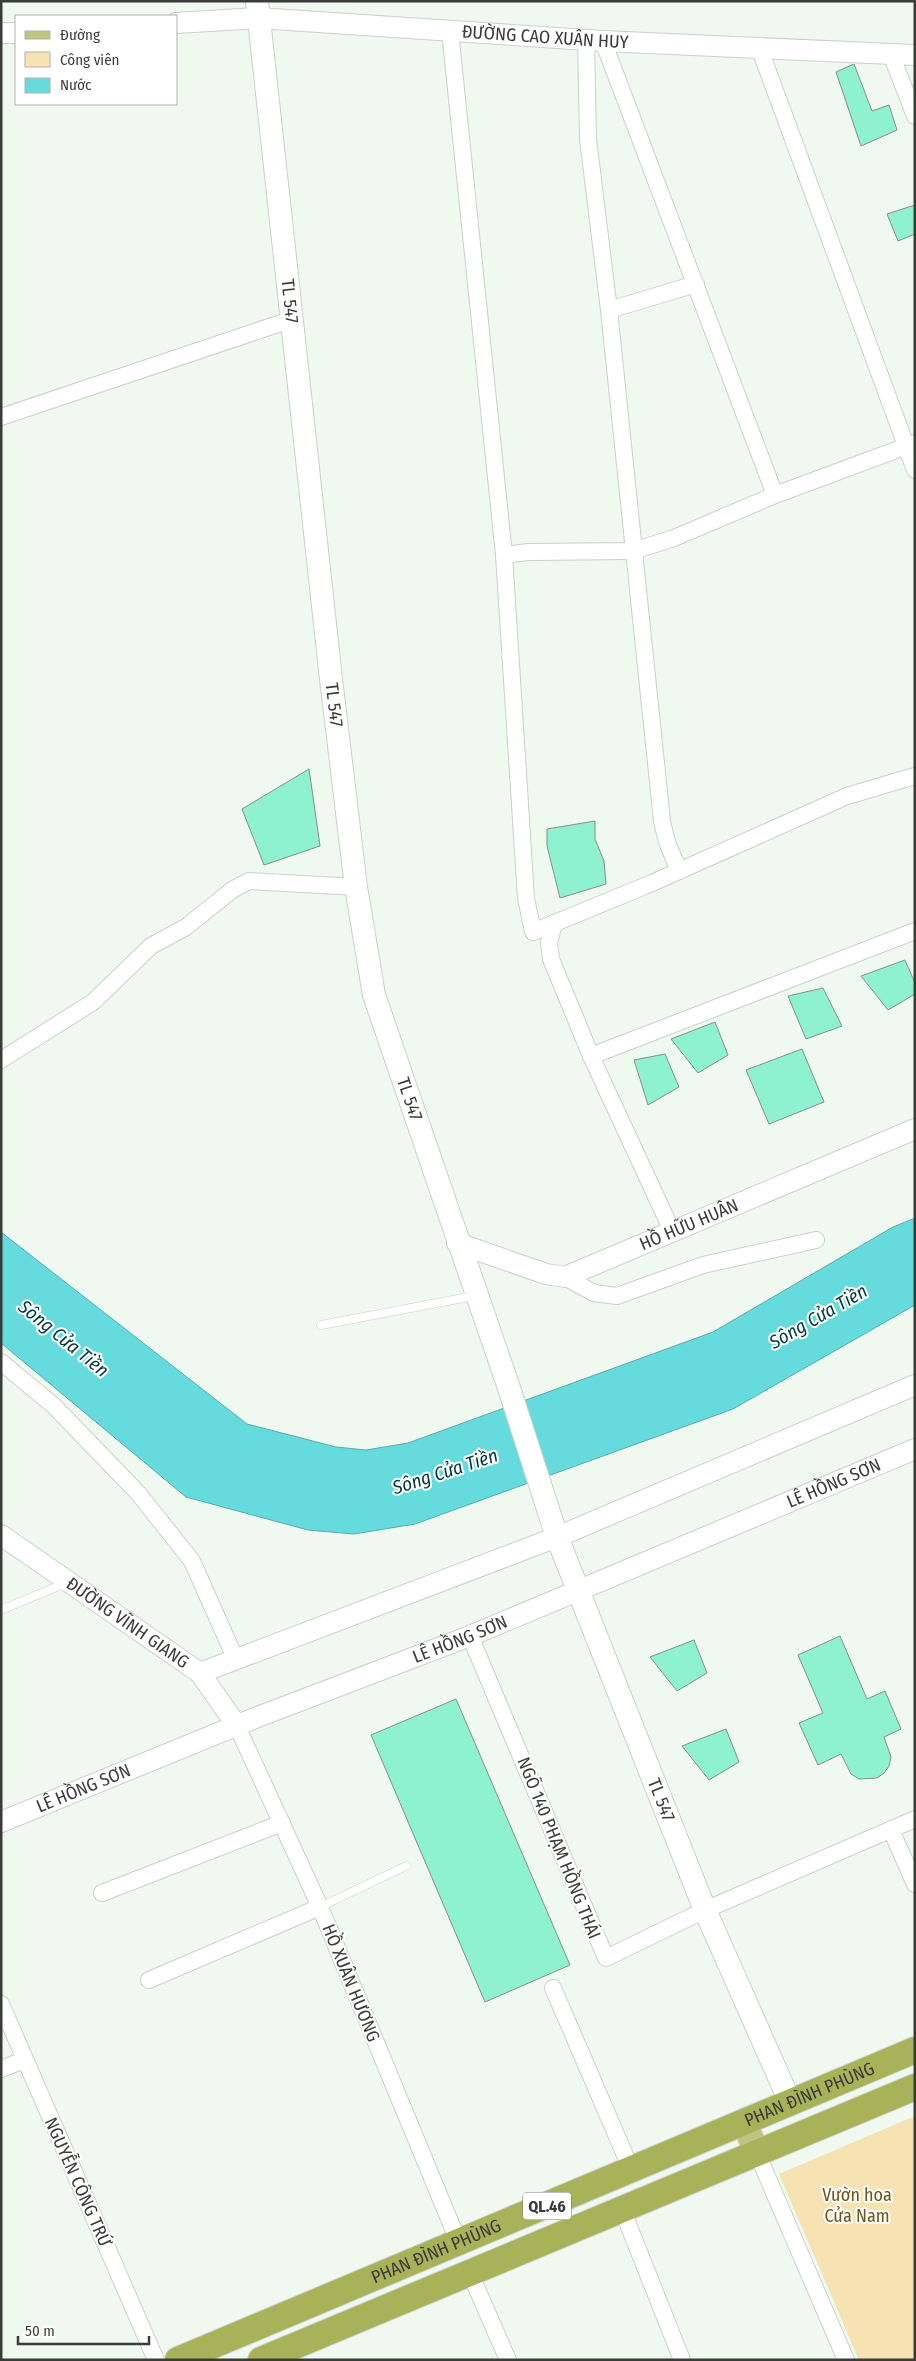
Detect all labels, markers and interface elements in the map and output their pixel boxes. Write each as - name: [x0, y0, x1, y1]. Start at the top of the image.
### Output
- legend: [15, 15, 178, 105]
- street label: ĐƯỜNG CAO XUÂN HUY: [461, 21, 629, 53]
- text: Đường: [60, 26, 100, 44]
- text: Công viên: [60, 51, 119, 69]
- text: Nước: [60, 76, 92, 94]
- street label: TL 547: [276, 278, 303, 325]
- street label: TL 547: [321, 681, 348, 728]
- street label: TL 547: [392, 1074, 427, 1124]
- street label: HỒ HỮU HUÂN: [636, 1194, 742, 1255]
- water label: Sông Cửa Tiền: [764, 1279, 871, 1354]
- water label: Sông Cửa Tiền: [13, 1294, 113, 1382]
- water label: Sông Cửa Tiền: [389, 1444, 501, 1500]
- street label: LÊ HỒNG SƠN: [783, 1454, 884, 1513]
- street label: ĐƯỜNG VĨNH GIANG: [62, 1573, 193, 1673]
- street label: LÊ HỒNG SƠN: [410, 1611, 511, 1668]
- street label: NGÕ 140 PHẠM HỒNG THÁI: [512, 1753, 608, 1942]
- street label: LÊ HỒNG SƠN: [33, 1759, 134, 1817]
- street label: TL 547: [643, 1775, 680, 1825]
- street label: HỒ XUÂN HƯƠNG: [317, 1920, 387, 2045]
- street label: PHAN ĐÌNH PHÙNG: [741, 2057, 878, 2131]
- street label: NGUYỄN CÔNG TRỨ: [40, 2113, 119, 2251]
- park label: Vườn hoa Cửa Nam: [822, 2184, 892, 2227]
- road number: QL.46: [523, 2192, 571, 2220]
- street label: PHAN ĐÌNH PHÙNG: [368, 2214, 504, 2288]
- scale bar: [18, 2314, 149, 2346]
- text: 50 m: [25, 2322, 55, 2340]

